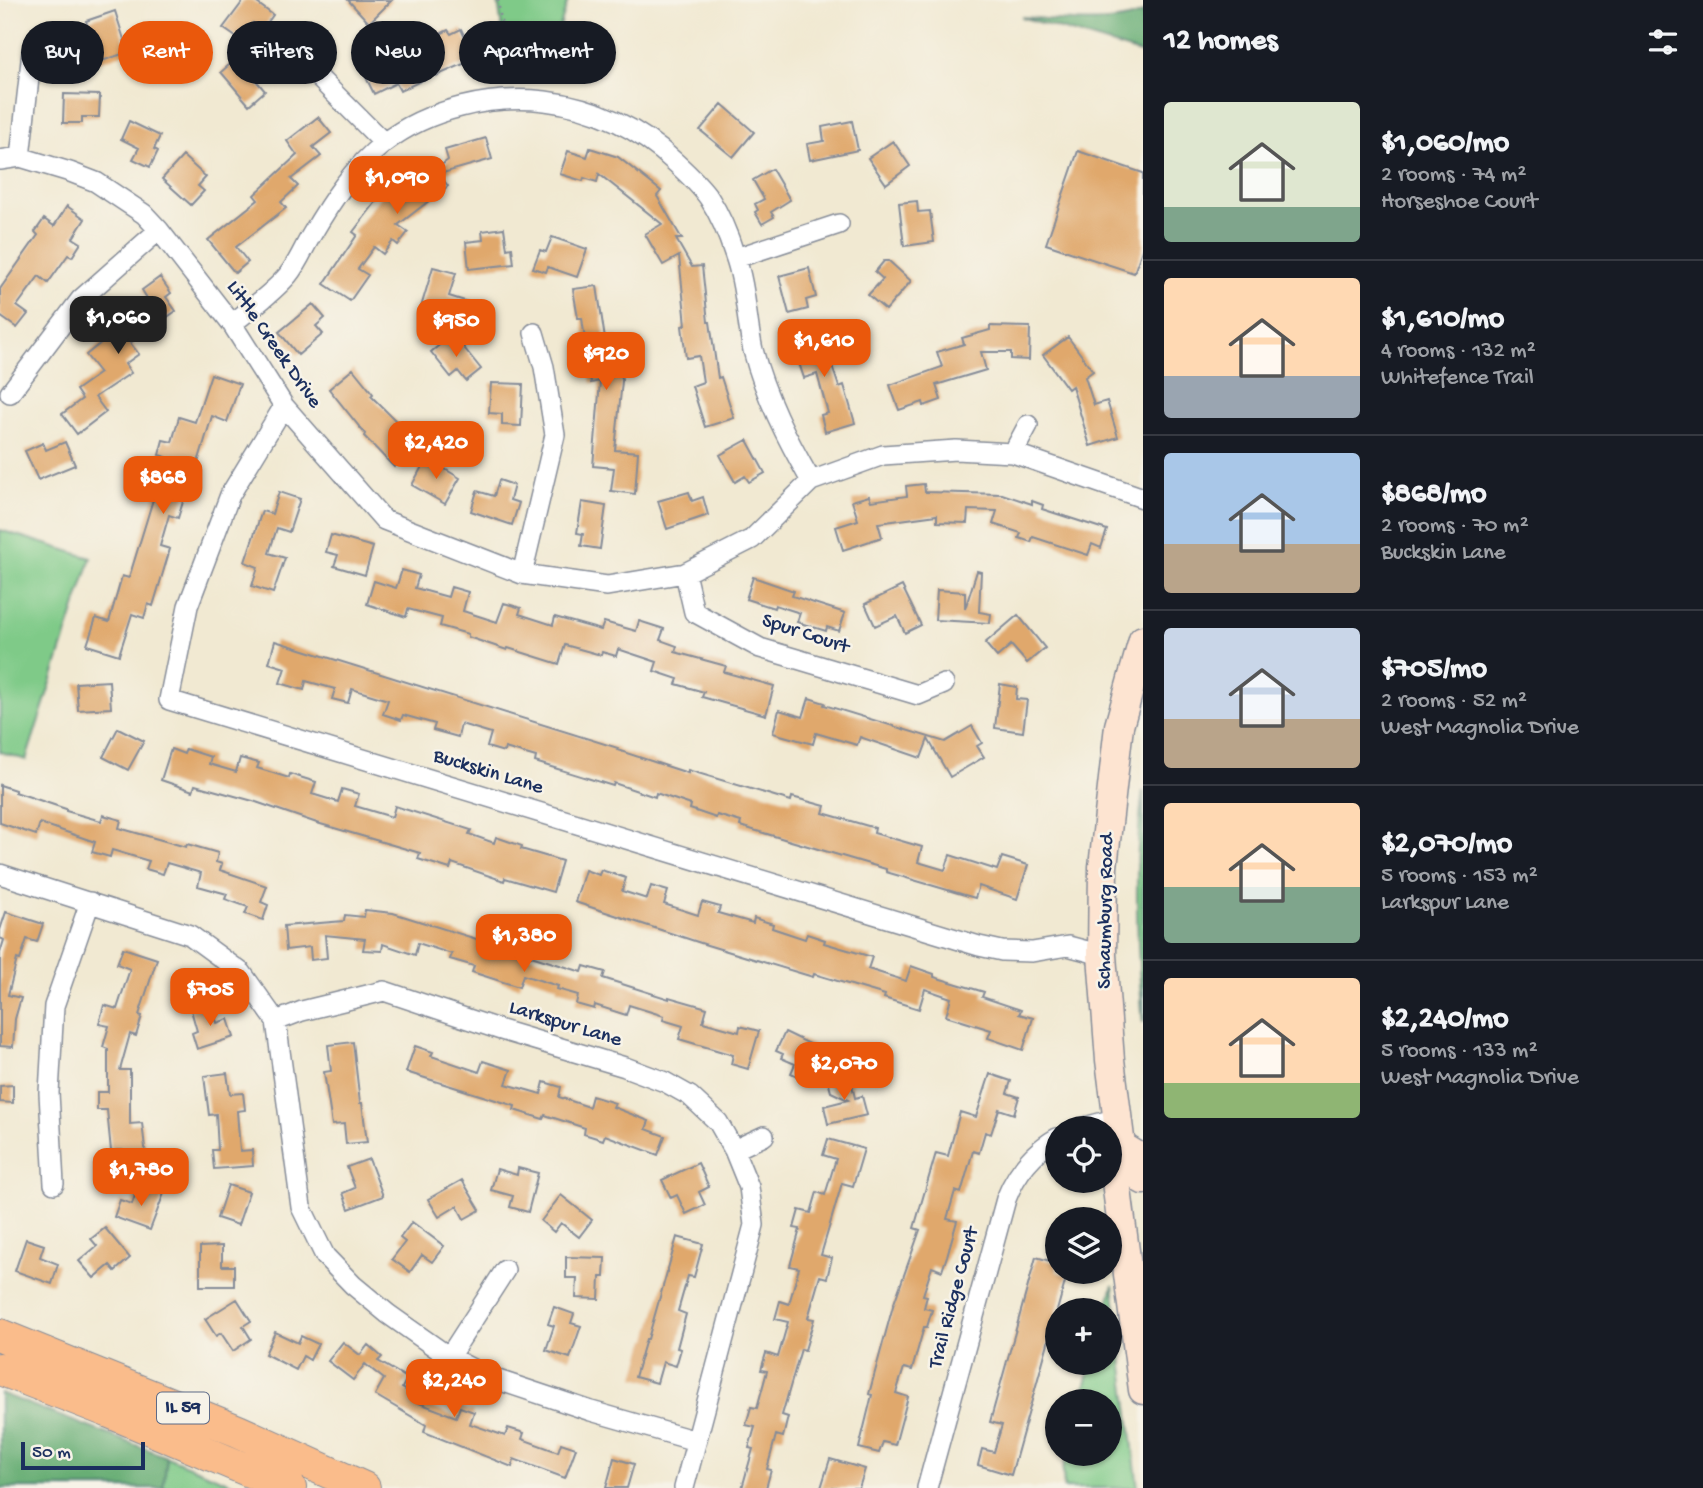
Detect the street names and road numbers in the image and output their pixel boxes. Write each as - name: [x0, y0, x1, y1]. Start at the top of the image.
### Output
- street label: Little Creek Drive: [220, 276, 327, 415]
- street label: Spur Court: [758, 609, 854, 662]
- street label: Buckskin Lane: [429, 744, 547, 802]
- street label: Schaumburg Road: [1093, 831, 1121, 989]
- street label: Larkspur Lane: [506, 996, 626, 1054]
- street label: Trail Ridge Court: [924, 1222, 986, 1372]
- road number: IL 59: [157, 1392, 209, 1424]

